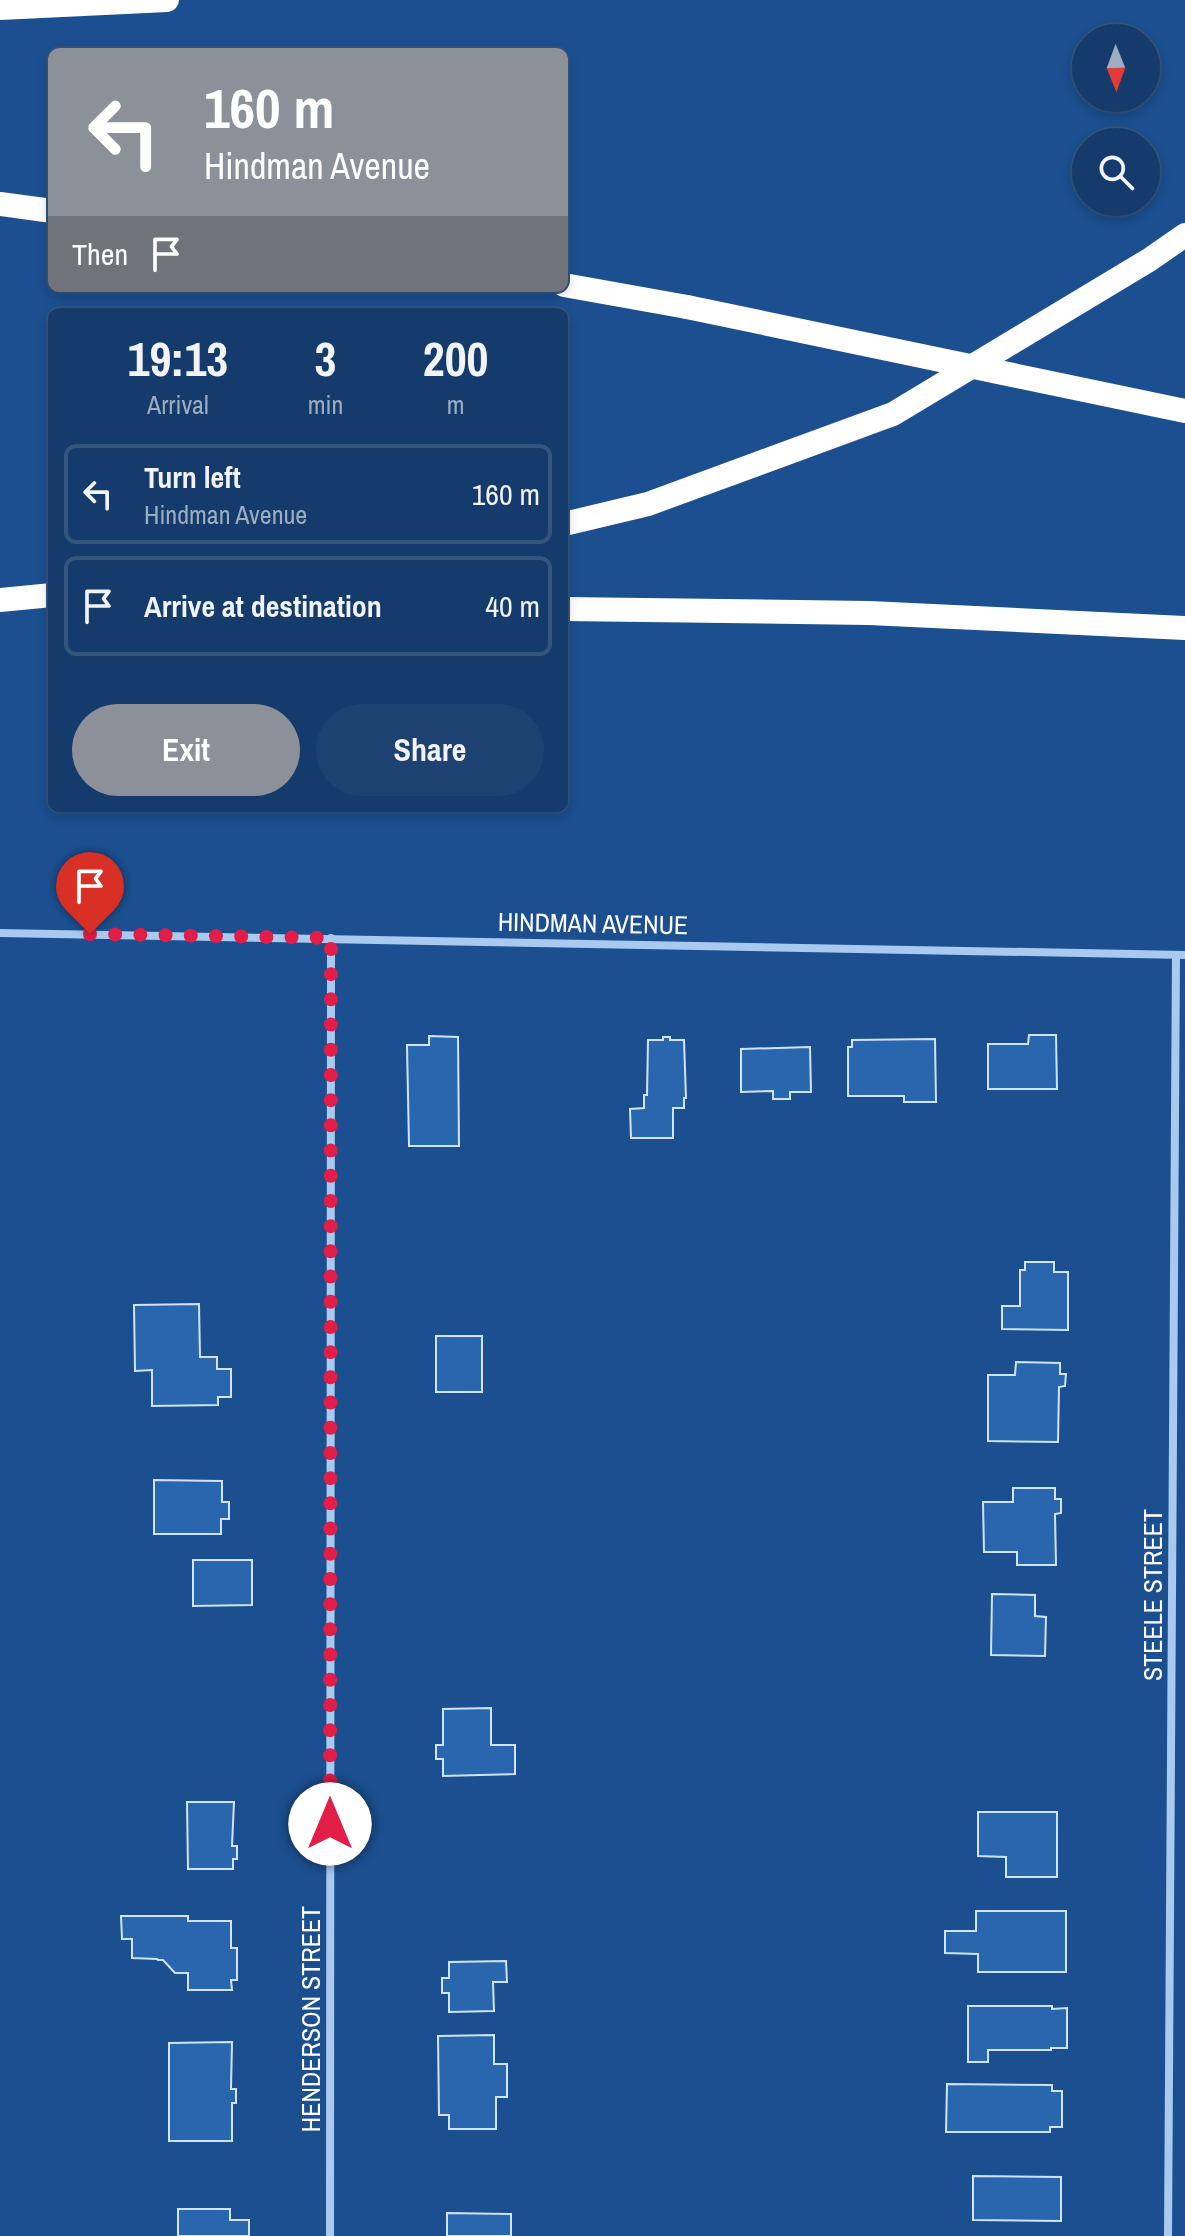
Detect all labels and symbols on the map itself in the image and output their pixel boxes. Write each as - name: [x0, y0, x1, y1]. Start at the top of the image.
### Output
- north arrow: [1072, 24, 1160, 112]
- pin: [56, 852, 124, 934]
- street label: HINDMAN AVENUE: [498, 904, 688, 942]
- street label: STEELE STREET: [1135, 1509, 1170, 1681]
- position arrow: [288, 1782, 372, 1866]
- street label: HENDERSON STREET: [293, 1906, 328, 2132]

